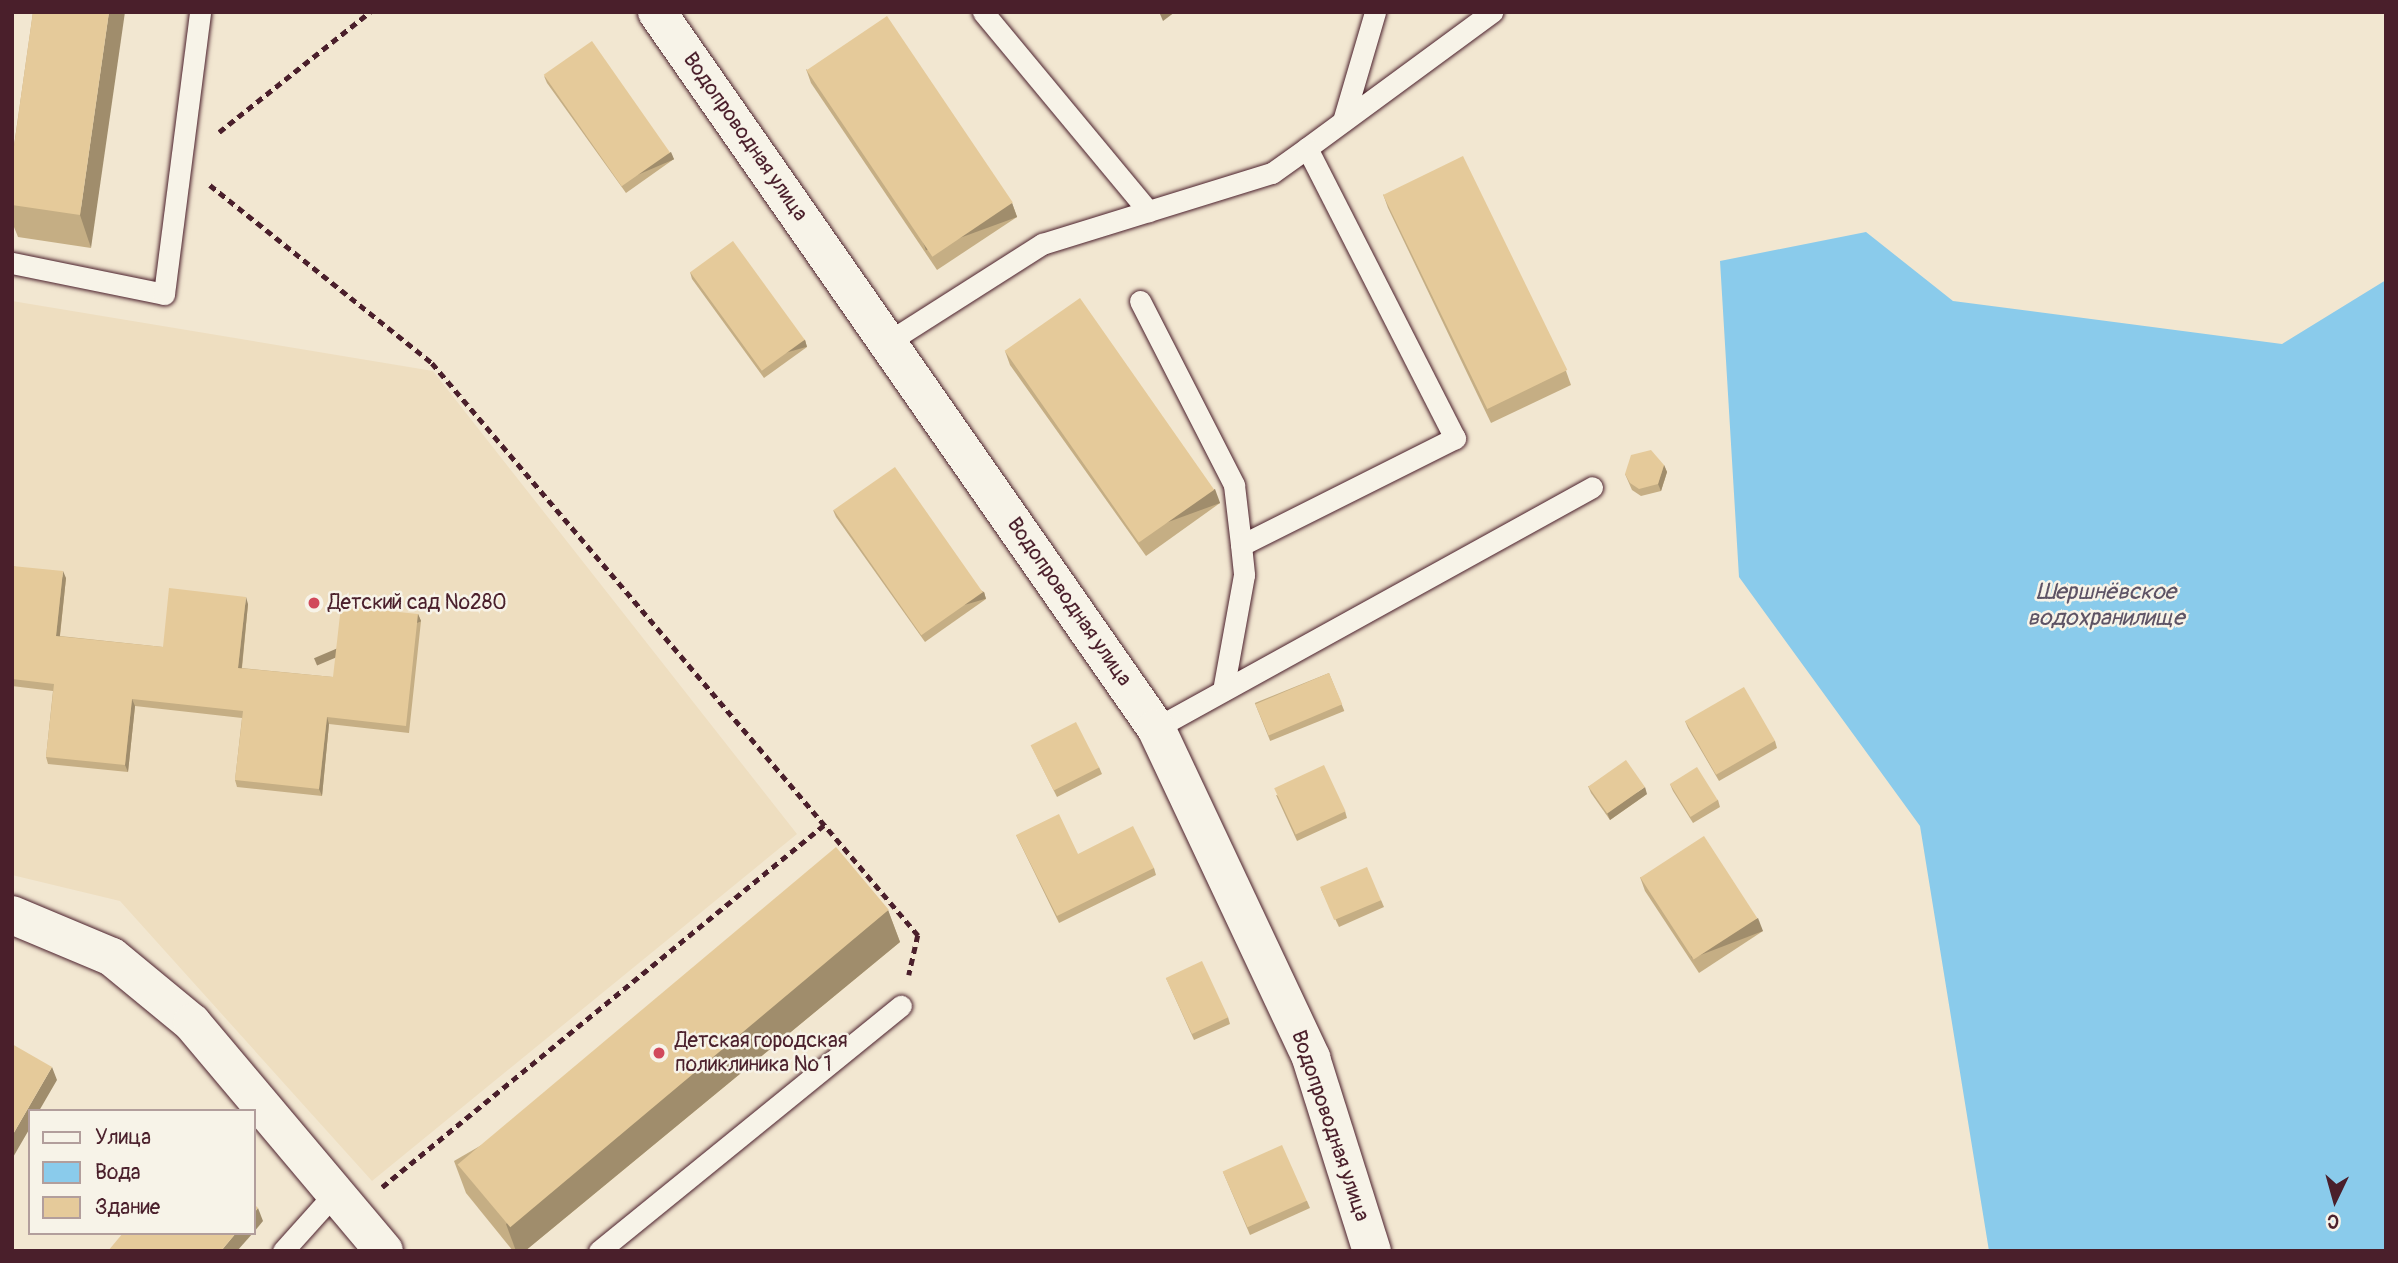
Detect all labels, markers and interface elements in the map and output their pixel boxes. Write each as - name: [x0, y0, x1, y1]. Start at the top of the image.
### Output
- street label: Водопроводная улица: [677, 48, 813, 226]
- street label: Водопроводная улица: [1001, 513, 1137, 691]
- water label: Шершнёвское водохранилище: [2028, 578, 2184, 632]
- place label: Детский сад №280: [328, 590, 507, 616]
- marker: Детский сад №280: [306, 595, 322, 611]
- street label: Водопроводная улица: [1286, 1027, 1374, 1225]
- place label: Детская городская поликлиника № 1: [675, 1028, 848, 1078]
- marker: Детская городская поликлиника № 1: [649, 1043, 669, 1063]
- legend: [28, 1109, 256, 1235]
- text: Улица: [95, 1124, 151, 1151]
- text: Вода: [95, 1159, 141, 1186]
- north arrow: [2300, 1165, 2370, 1235]
- text: Здание: [95, 1194, 160, 1221]
- text: С: [2326, 1208, 2340, 1233]

